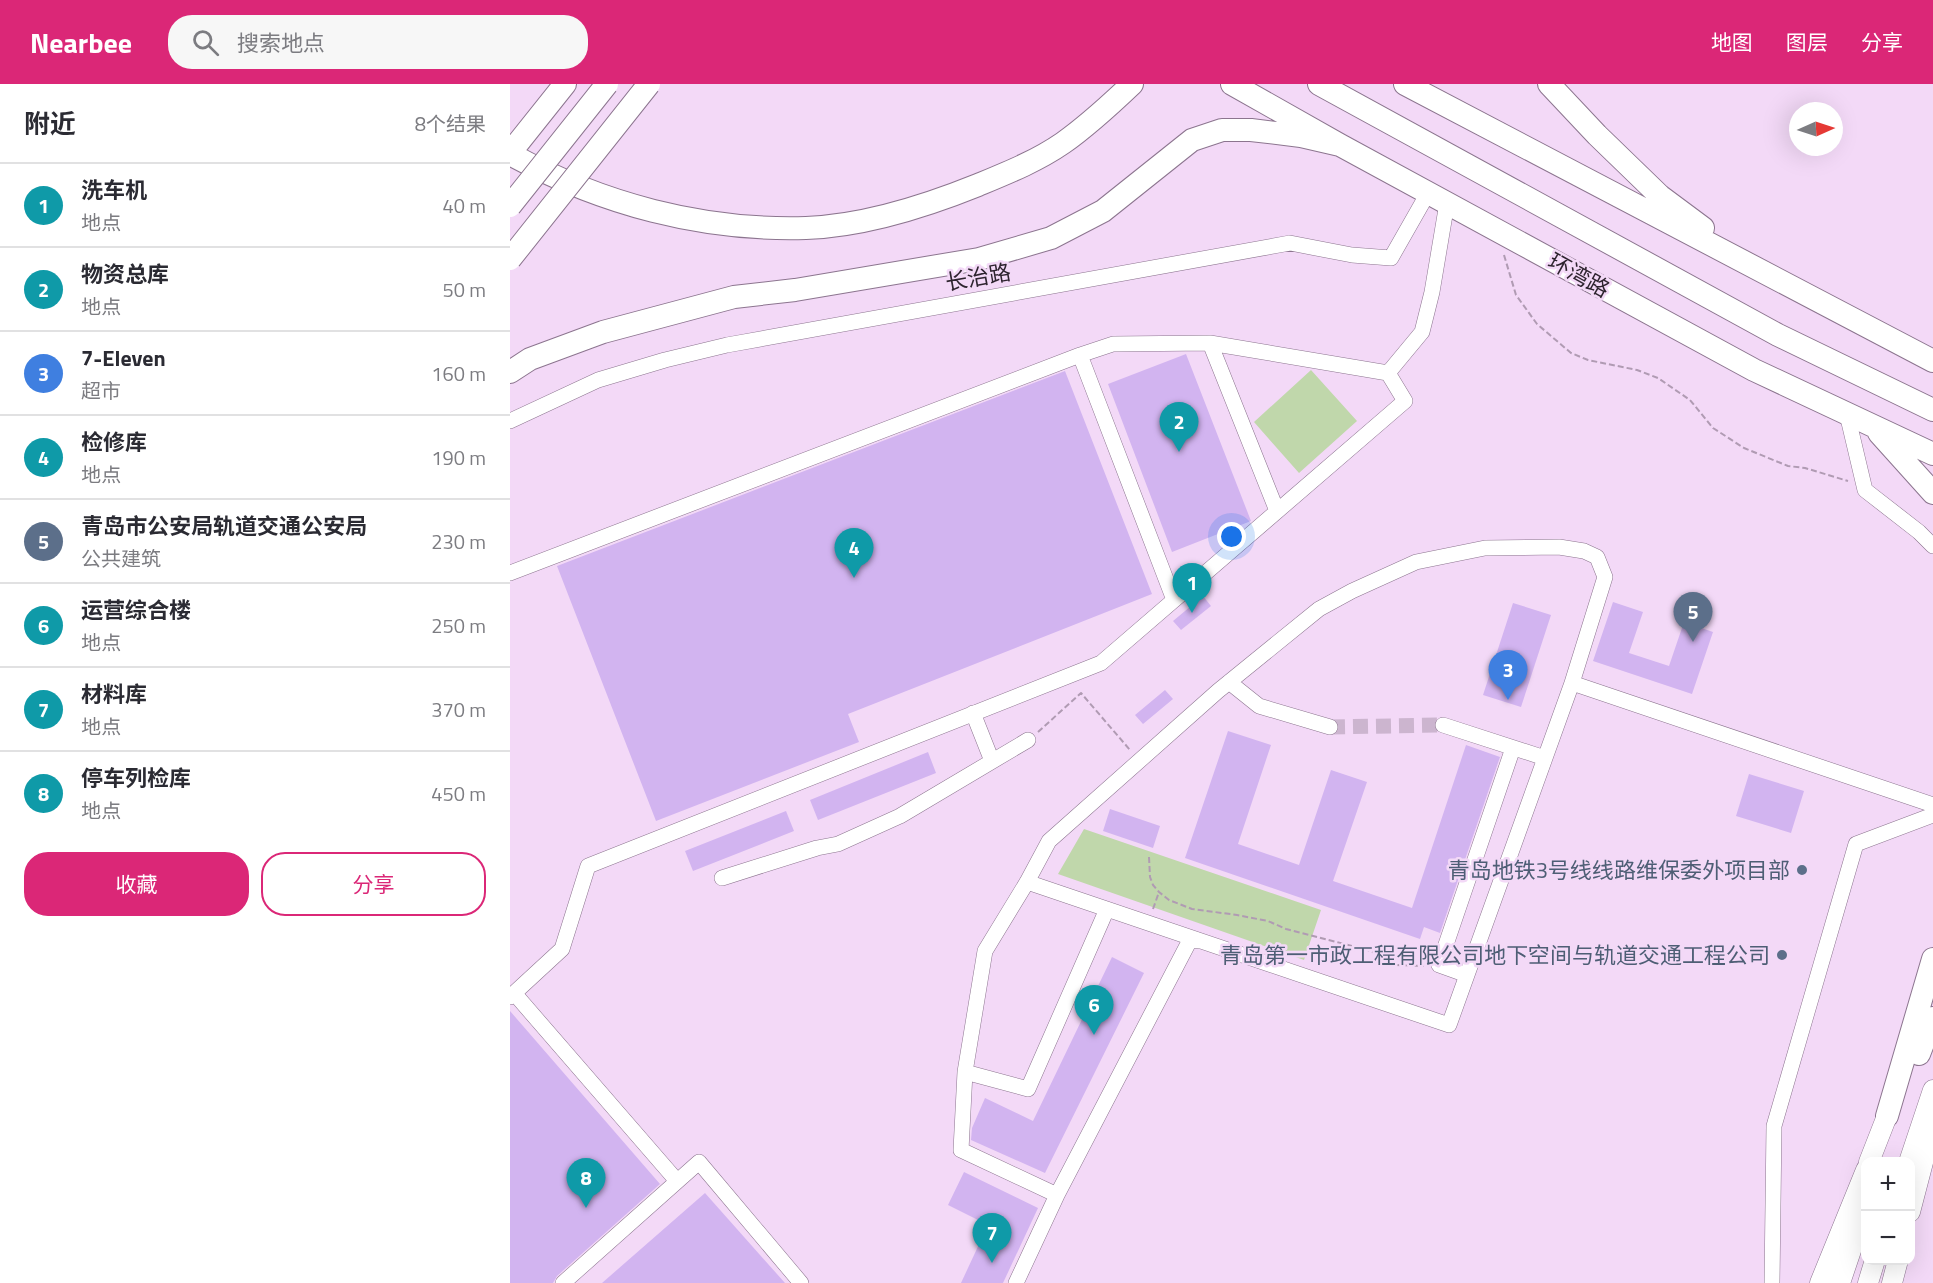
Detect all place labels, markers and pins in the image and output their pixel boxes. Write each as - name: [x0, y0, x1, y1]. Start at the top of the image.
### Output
- pin: 2: [1160, 402, 1198, 452]
- pin: 4: [834, 528, 874, 578]
- pin: 1: [1172, 564, 1212, 613]
- pin: 5: [1674, 592, 1712, 642]
- pin: 3: [1488, 650, 1528, 700]
- place label: 青岛地铁3号线线路维保委外项目部: [1448, 853, 1790, 887]
- marker: 青岛地铁3号线线路维保委外项目部: [1795, 863, 1809, 877]
- place label: 青岛第一市政工程有限公司地下空间与轨道交通工程公司: [1220, 938, 1770, 972]
- marker: 青岛第一市政工程有限公司地下空间与轨道交通工程公司: [1775, 948, 1789, 962]
- pin: 6: [1074, 986, 1114, 1035]
- pin: 8: [566, 1158, 606, 1208]
- pin: 7: [972, 1214, 1012, 1263]

